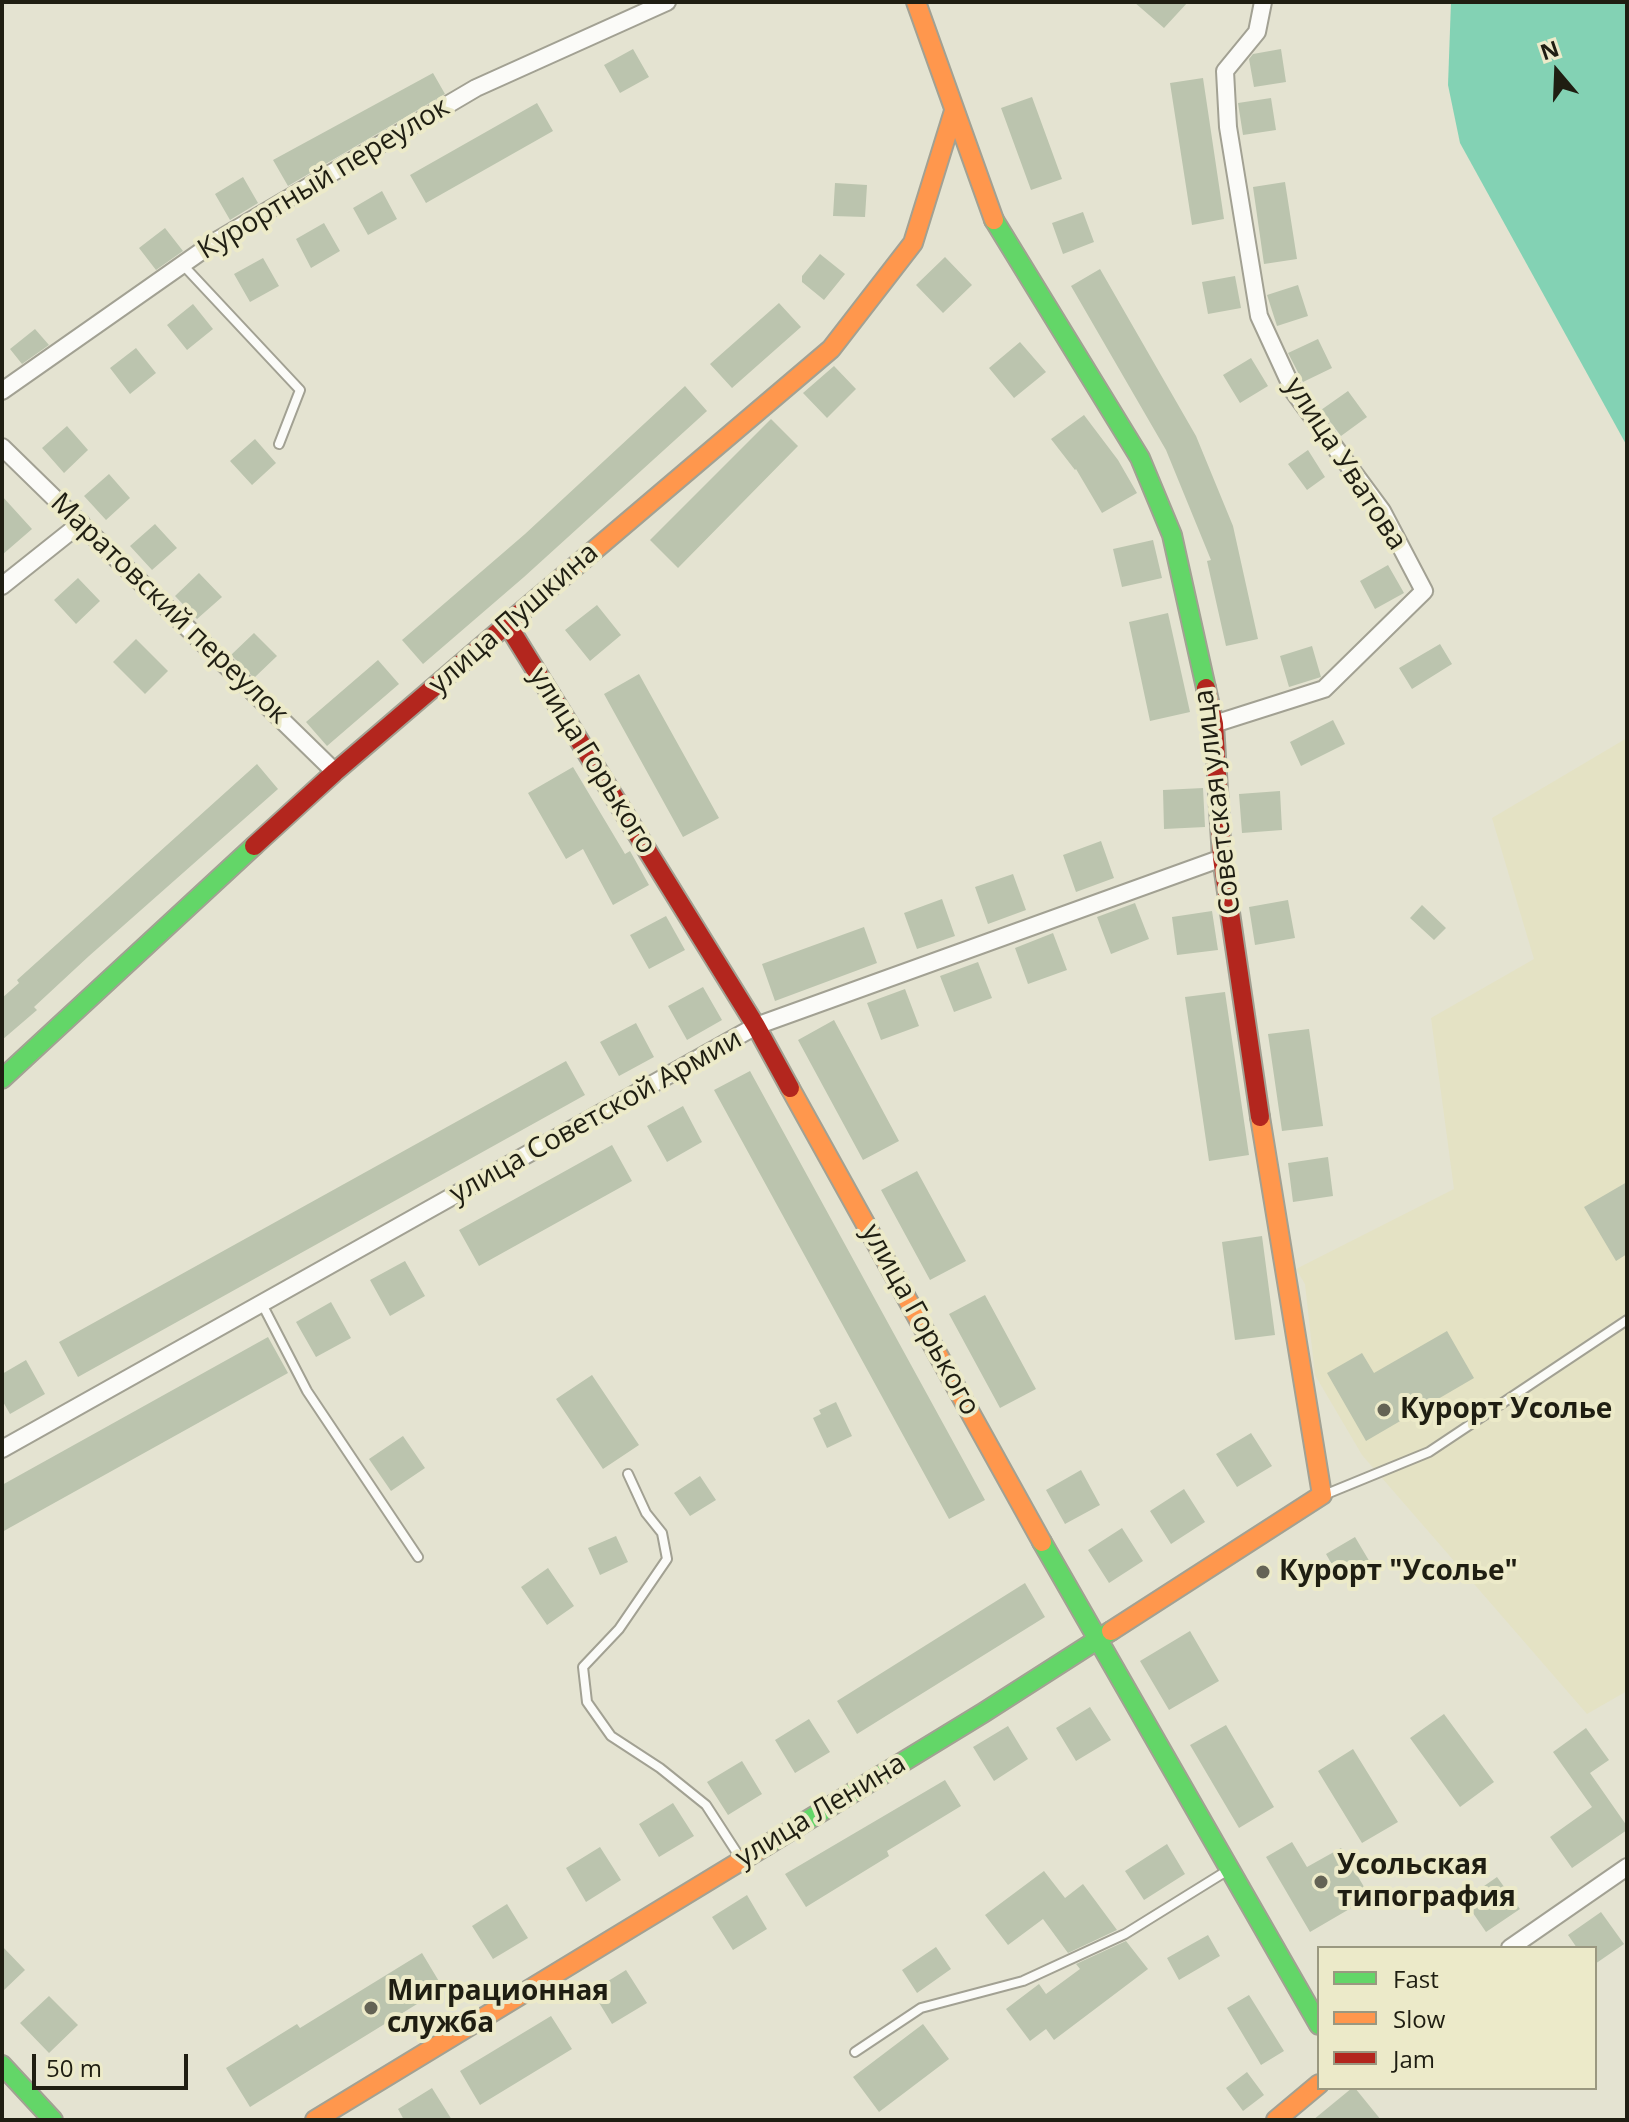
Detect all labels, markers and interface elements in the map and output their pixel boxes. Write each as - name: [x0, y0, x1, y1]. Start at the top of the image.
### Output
- north arrow: [1517, 32, 1597, 112]
- text: N: [1536, 32, 1563, 66]
- street label: Курортный переулок: [192, 91, 456, 267]
- street label: улица Уватова: [1277, 371, 1413, 557]
- street label: Маратовский переулок: [43, 487, 295, 731]
- street label: улица Пушкина: [423, 536, 605, 702]
- street label: улица Горького: [521, 662, 663, 860]
- street label: Советская улица: [1188, 687, 1248, 917]
- street label: улица Советской Армии: [444, 1023, 748, 1211]
- street label: улица Горького: [854, 1218, 986, 1422]
- place label: Курорт Усолье: [1400, 1393, 1612, 1427]
- marker: Курорт Усолье: [1375, 1401, 1393, 1419]
- place label: Курорт "Усолье": [1279, 1555, 1518, 1589]
- marker: Курорт "Усолье": [1254, 1563, 1272, 1581]
- street label: улица Ленина: [730, 1747, 912, 1875]
- place label: Усольская типография: [1337, 1849, 1516, 1915]
- marker: Усольская типография: [1312, 1873, 1330, 1891]
- legend: [1317, 1946, 1597, 2090]
- text: Fast: [1393, 1962, 1439, 1995]
- place label: Миграционная служба: [387, 1975, 609, 2041]
- marker: Миграционная служба: [362, 1999, 380, 2017]
- text: Slow: [1393, 2002, 1445, 2035]
- scale bar: [36, 2038, 192, 2088]
- text: Jam: [1393, 2042, 1435, 2075]
- text: 50 m: [46, 2051, 102, 2084]

